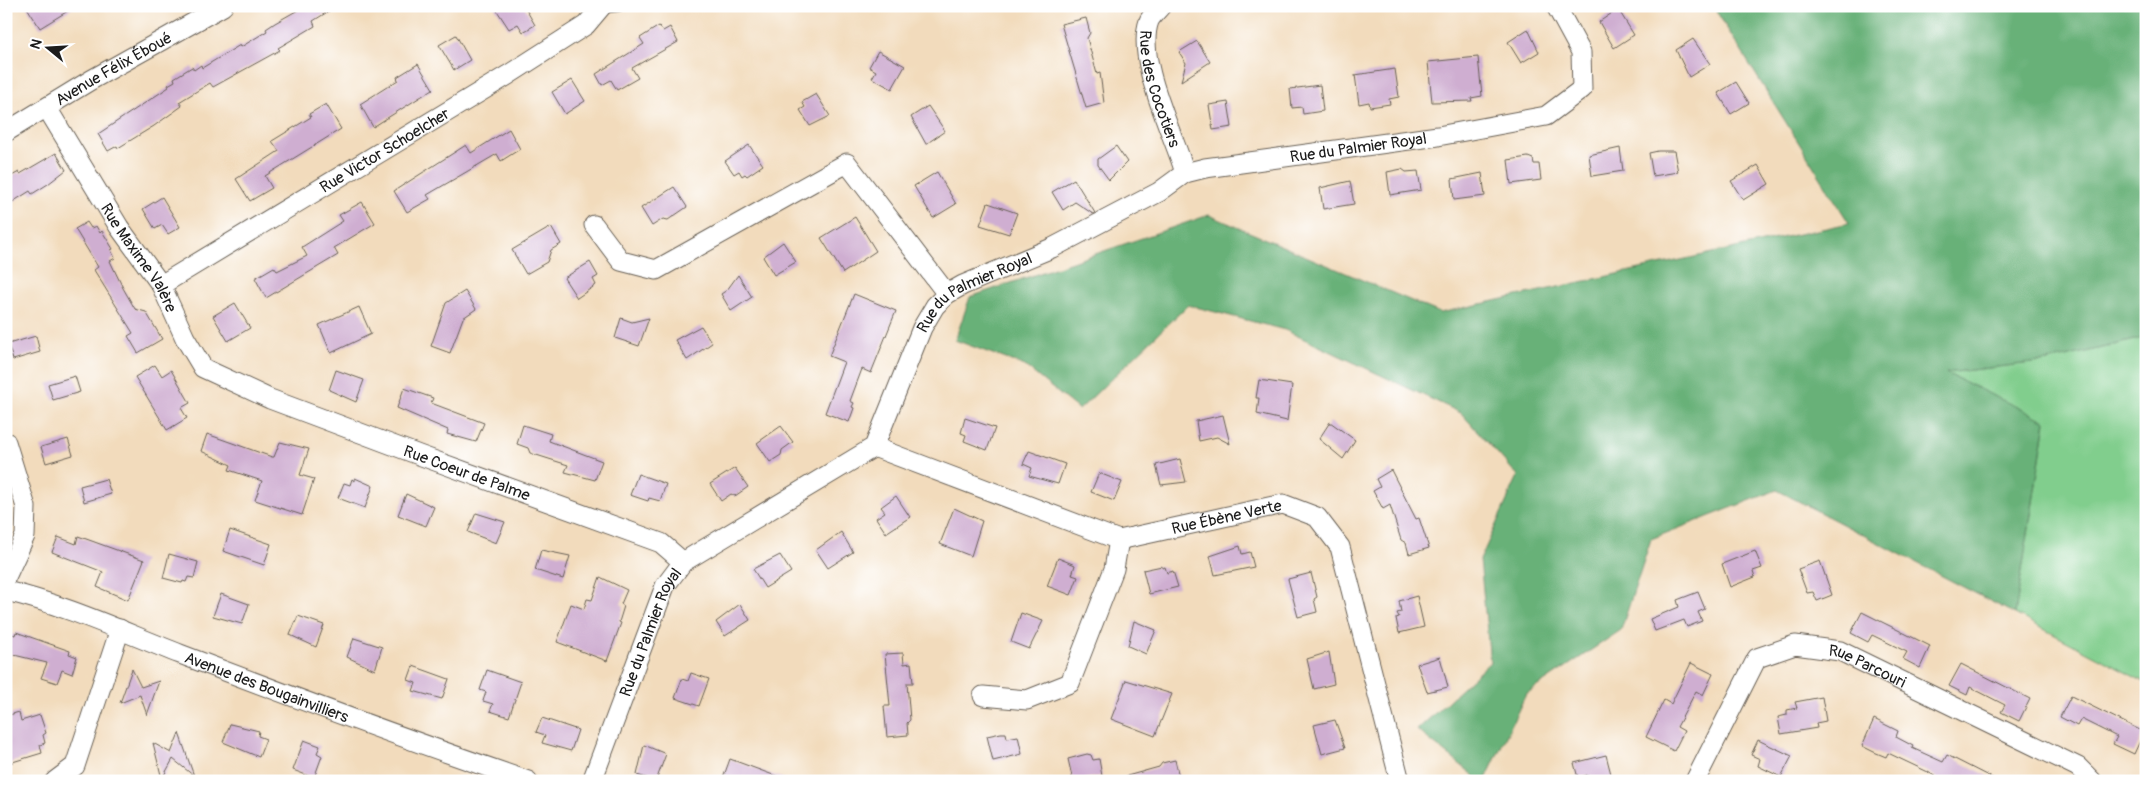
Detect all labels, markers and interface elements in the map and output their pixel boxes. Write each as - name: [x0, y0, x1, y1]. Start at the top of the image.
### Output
- north arrow: [22, 22, 72, 72]
- street label: Avenue Félix Éboué: [52, 28, 176, 110]
- street label: Rue des Cocotiers: [1135, 29, 1184, 150]
- text: N: [27, 37, 46, 51]
- street label: Rue Victor Schoelcher: [316, 104, 454, 198]
- street label: Rue du Palmier Royal: [1289, 129, 1428, 167]
- street label: Rue Maxime Valère: [96, 200, 181, 316]
- street label: Rue du Palmier Royal: [913, 248, 1035, 336]
- street label: Rue Coeur de Palme: [401, 441, 533, 506]
- street label: Rue Ébène Verte: [1170, 496, 1284, 539]
- street label: Rue du Palmier Royal: [616, 564, 686, 699]
- street label: Rue Parcouri: [1828, 641, 1909, 693]
- street label: Avenue des Bougainvilliers: [182, 648, 351, 727]

